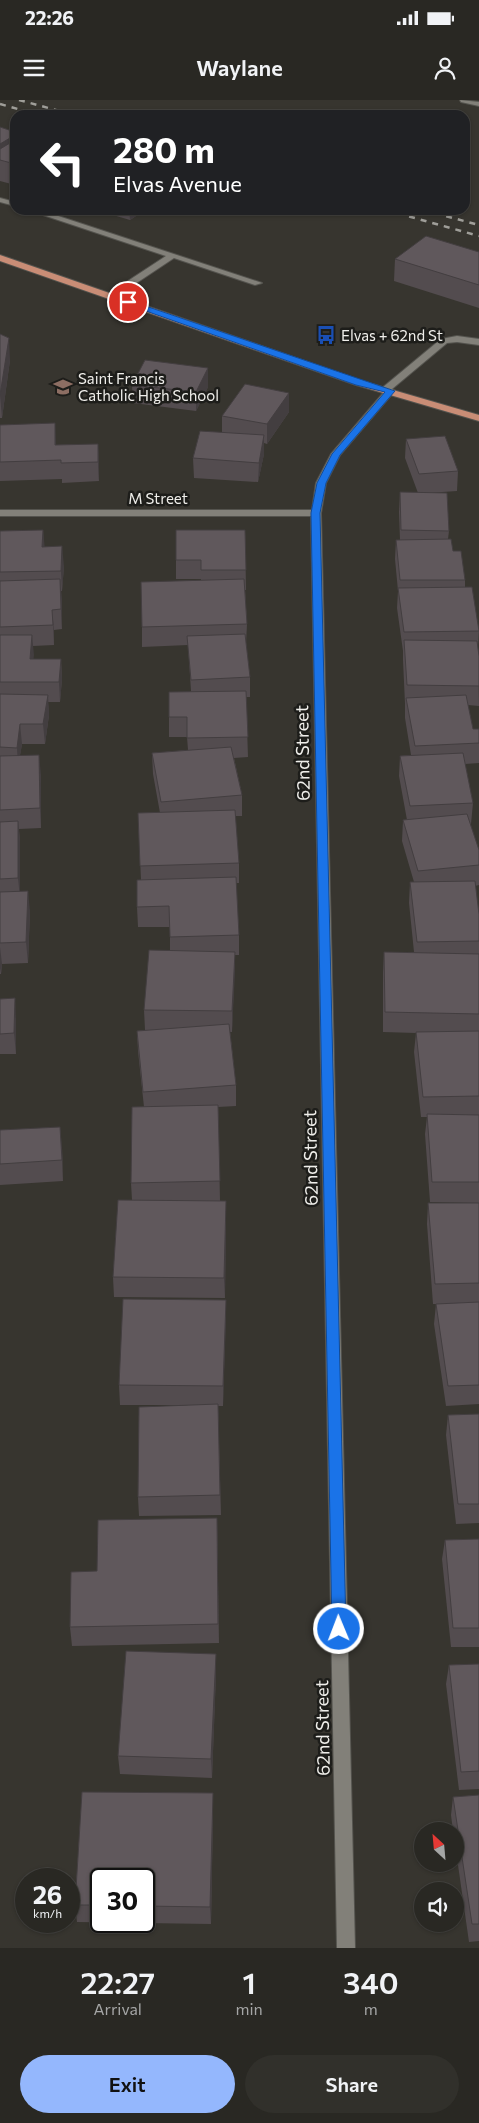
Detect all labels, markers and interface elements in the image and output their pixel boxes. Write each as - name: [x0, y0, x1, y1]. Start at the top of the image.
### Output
- text: 22:26: [25, 6, 74, 29]
- icon: menu: [20, 54, 48, 82]
- text: Waylane: [196, 54, 283, 81]
- icon: person: [431, 54, 459, 82]
- text: 280 m: [113, 127, 215, 170]
- icon: left: [30, 130, 95, 195]
- text: Elvas Avenue: [113, 170, 242, 197]
- pin: [107, 281, 149, 323]
- icon: arrive: [114, 288, 142, 316]
- bus stop icon: Elvas + 62nd St: [315, 324, 337, 346]
- place label: Elvas + 62nd St: [341, 326, 443, 344]
- place label: Saint Francis Catholic High School: [78, 369, 219, 404]
- school or university icon: Saint Francis Catholic High School: [52, 376, 74, 398]
- street label: M Street: [128, 489, 188, 507]
- street label: 62nd Street: [290, 705, 314, 801]
- street label: 62nd Street: [298, 1110, 322, 1206]
- position arrow: [312, 1602, 364, 1654]
- street label: 62nd Street: [310, 1680, 334, 1776]
- north arrow: [414, 1822, 464, 1872]
- map controls: [414, 1822, 464, 1932]
- speed limit sign: 30: [90, 1868, 155, 1933]
- text: 26: [33, 1879, 62, 1909]
- button: sound: [414, 1882, 464, 1932]
- text: km/h: [33, 1906, 62, 1920]
- text: 22:27: [80, 1963, 155, 2000]
- text: 1: [242, 1963, 256, 2000]
- text: 340: [343, 1963, 399, 2000]
- text: Arrival: [94, 1999, 142, 2018]
- text: min: [235, 1999, 263, 2018]
- text: m: [364, 1999, 378, 2018]
- button: Exit: [20, 2055, 235, 2113]
- button: Share: [245, 2055, 459, 2113]

